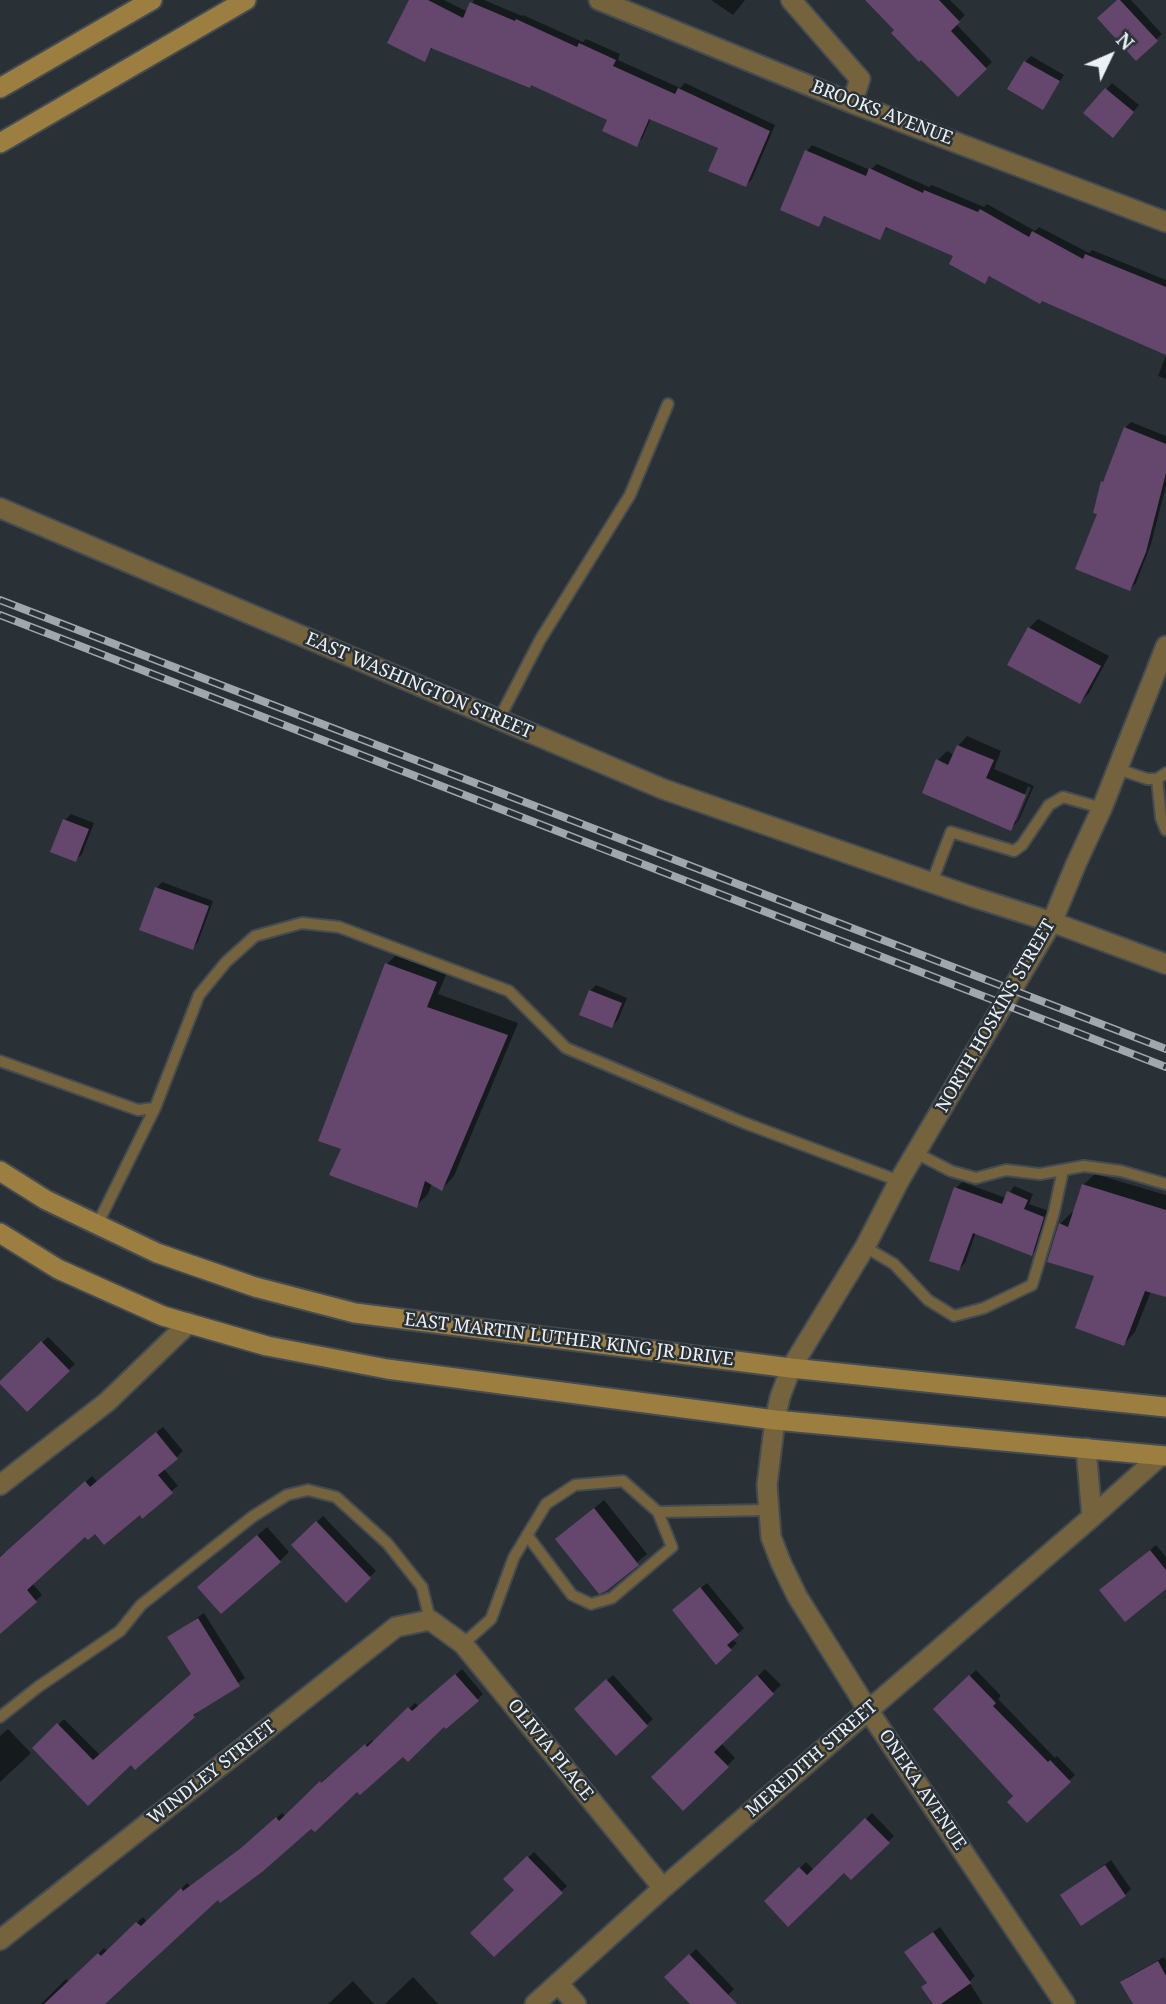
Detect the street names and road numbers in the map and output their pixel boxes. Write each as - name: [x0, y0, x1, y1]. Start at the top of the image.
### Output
- street label: BROOKS AVENUE: [808, 76, 956, 150]
- street label: EAST WASHINGTON STREET: [302, 628, 536, 744]
- street label: NORTH HOSKINS STREET: [932, 916, 1060, 1116]
- street label: EAST MARTIN LUTHER KING JR DRIVE: [403, 1309, 735, 1371]
- street label: OLIVIA PLACE: [503, 1695, 597, 1805]
- street label: MEREDITH STREET: [742, 1696, 882, 1822]
- street label: WINDLEY STREET: [144, 1716, 280, 1830]
- street label: ONEKA AVENUE: [874, 1726, 970, 1854]

